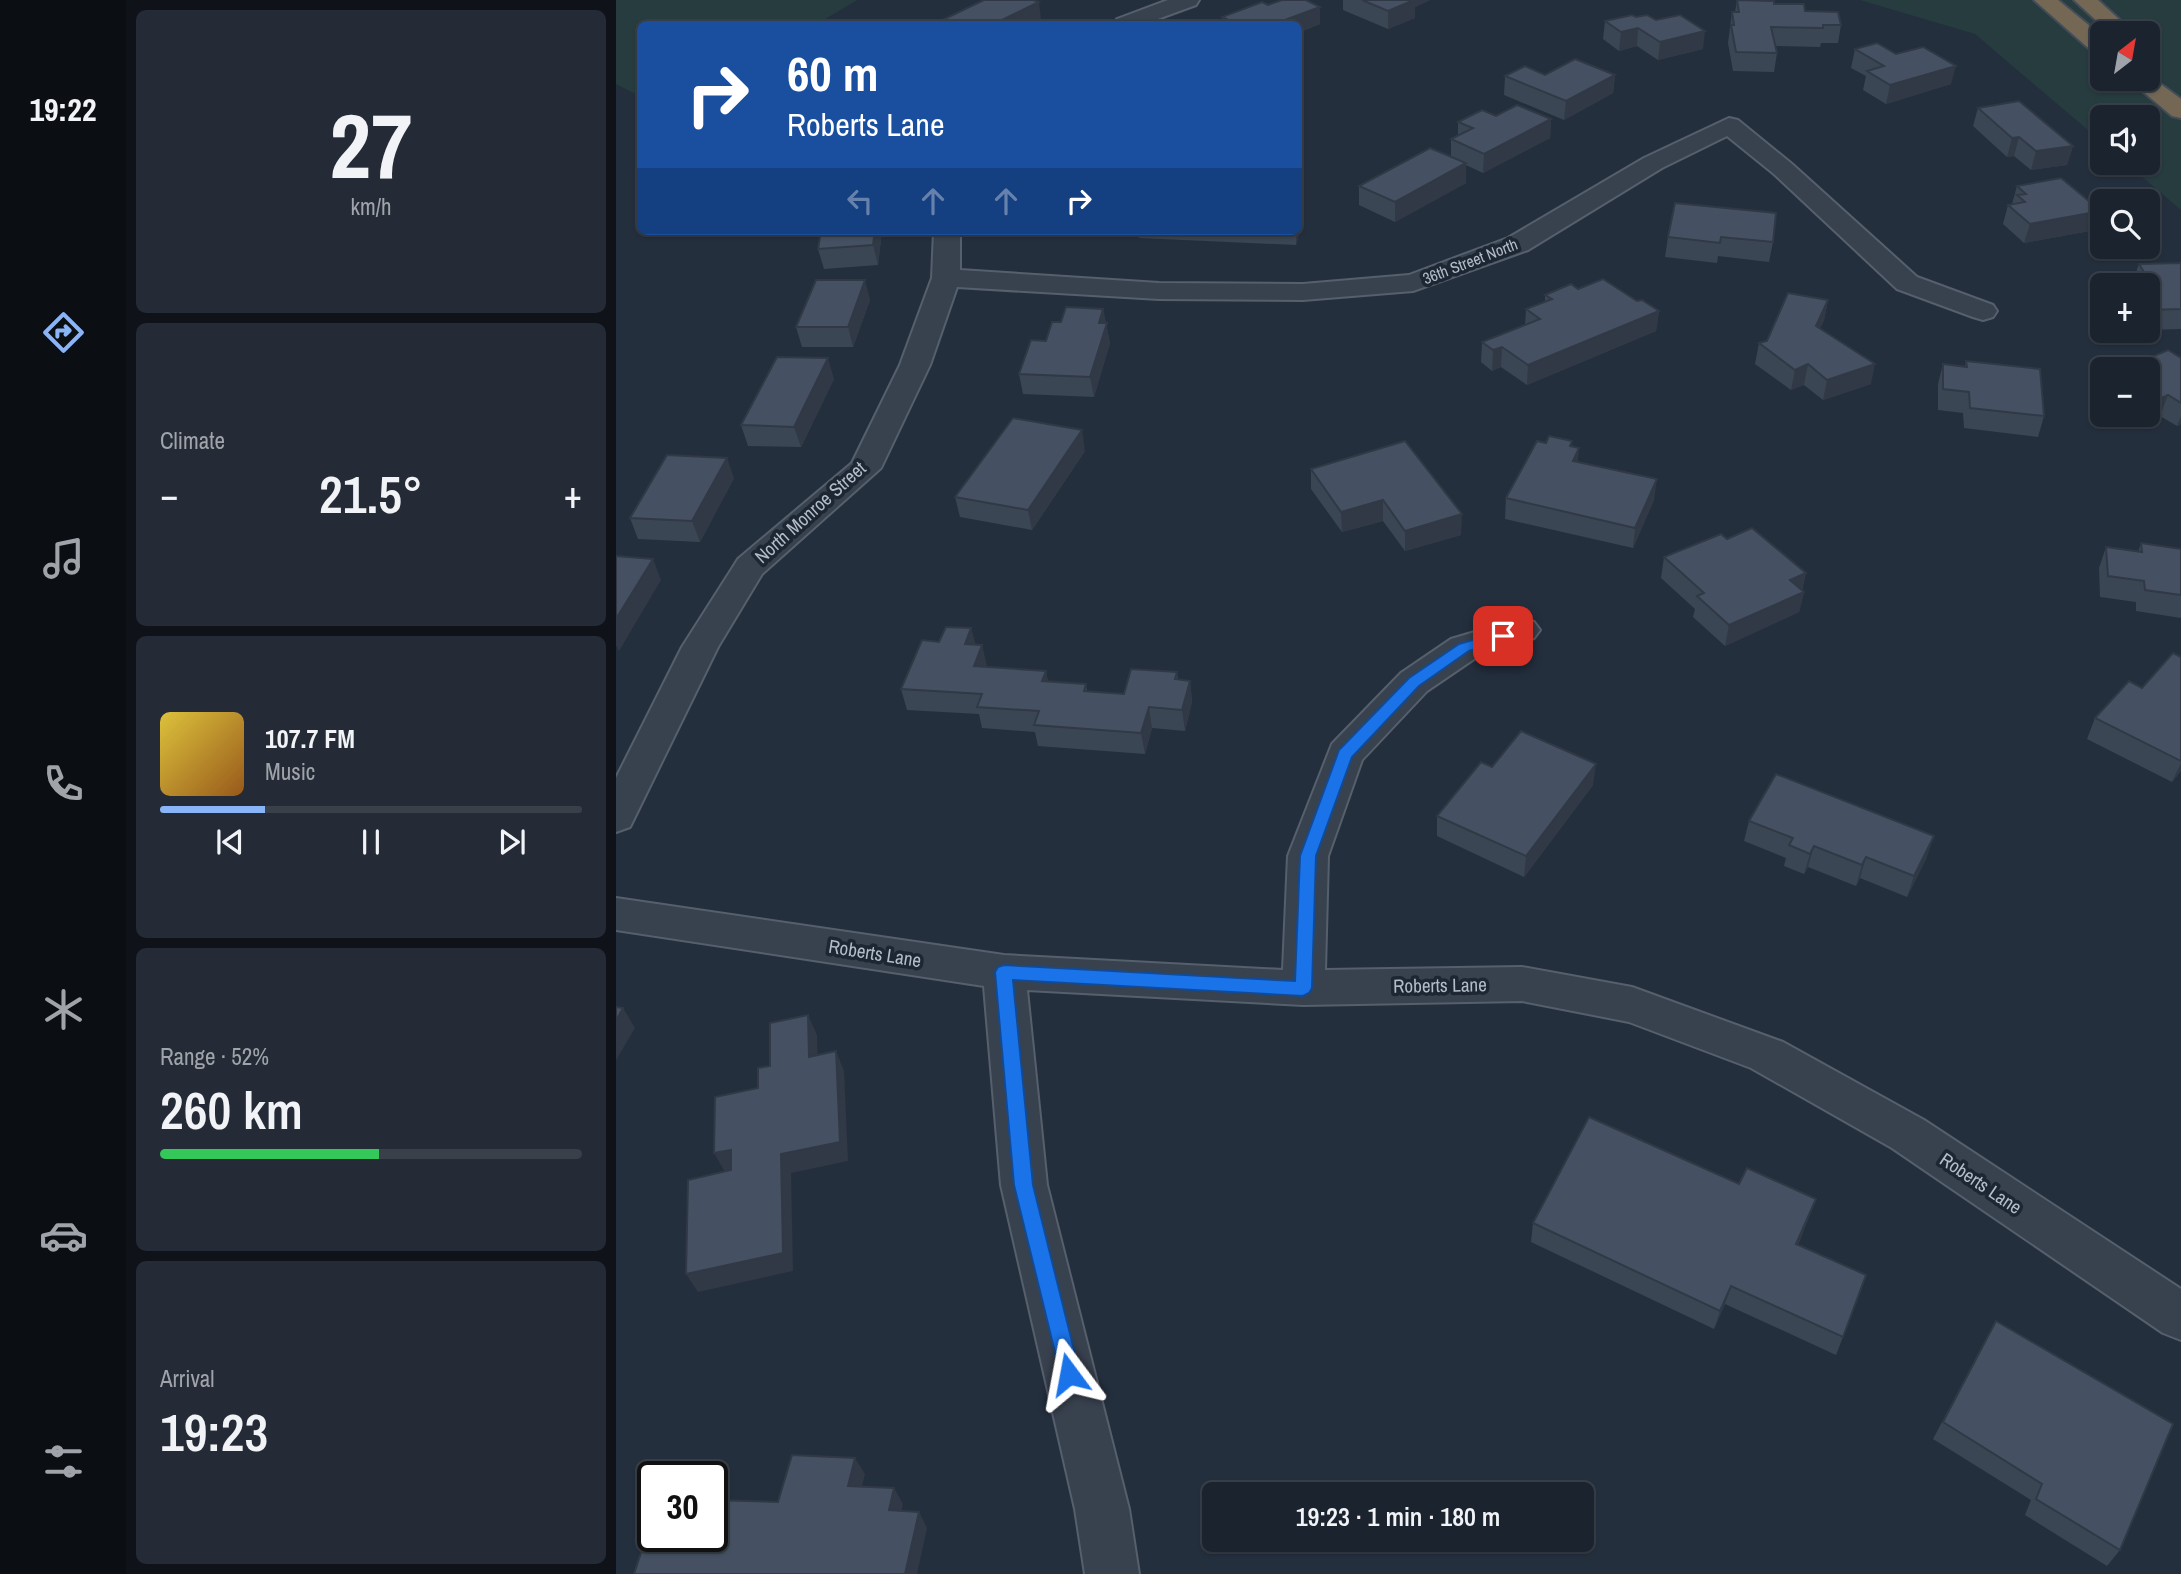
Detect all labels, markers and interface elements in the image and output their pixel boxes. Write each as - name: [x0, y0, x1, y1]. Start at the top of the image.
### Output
- north arrow: [2090, 21, 2160, 91]
- map controls: [2090, 21, 2160, 427]
- text: 60 m: [787, 40, 879, 106]
- icon: right: [672, 49, 763, 140]
- text: 27: [330, 84, 413, 206]
- text: 19:22: [29, 88, 97, 131]
- text: Roberts Lane: [787, 103, 945, 146]
- button: sound: [2090, 105, 2160, 175]
- icon: left: [841, 182, 879, 220]
- icon: ahead: [914, 182, 952, 220]
- icon: ahead: [987, 182, 1025, 220]
- icon: right: [1060, 182, 1098, 220]
- button: search: [2090, 189, 2160, 259]
- text: km/h: [351, 191, 391, 222]
- street label: 36th Street North: [1419, 233, 1521, 289]
- button: +: [2090, 273, 2160, 343]
- icon: directions: [39, 308, 88, 357]
- button: −: [2090, 357, 2160, 427]
- text: Climate: [160, 425, 225, 456]
- street label: North Monroe Street: [749, 455, 872, 569]
- text: 21.5°: [319, 459, 423, 529]
- text: −: [160, 469, 178, 520]
- text: +: [564, 469, 582, 520]
- icon: music: [39, 534, 88, 583]
- pin: [1473, 606, 1533, 666]
- icon: arrive: [1484, 617, 1522, 655]
- text: 107.7 FM: [265, 721, 355, 756]
- text: Music: [265, 756, 315, 787]
- icon: phone: [39, 759, 88, 808]
- icon: previous: [211, 823, 249, 861]
- icon: pause: [352, 823, 390, 861]
- icon: next: [493, 823, 531, 861]
- street label: Roberts Lane: [827, 933, 923, 973]
- street label: Roberts Lane: [1393, 971, 1487, 999]
- icon: climate: [39, 985, 88, 1034]
- text: Range · 52%: [160, 1041, 269, 1072]
- text: 260 km: [160, 1075, 303, 1145]
- street label: Roberts Lane: [1935, 1146, 2027, 1220]
- icon: car: [39, 1211, 88, 1260]
- position arrow: [1032, 1337, 1106, 1411]
- text: Arrival: [160, 1363, 215, 1394]
- text: 19:23: [160, 1397, 268, 1467]
- icon: filters: [39, 1437, 88, 1486]
- speed limit sign: 30: [637, 1461, 728, 1552]
- text: 19:23 · 1 min · 180 m: [1296, 1499, 1500, 1534]

